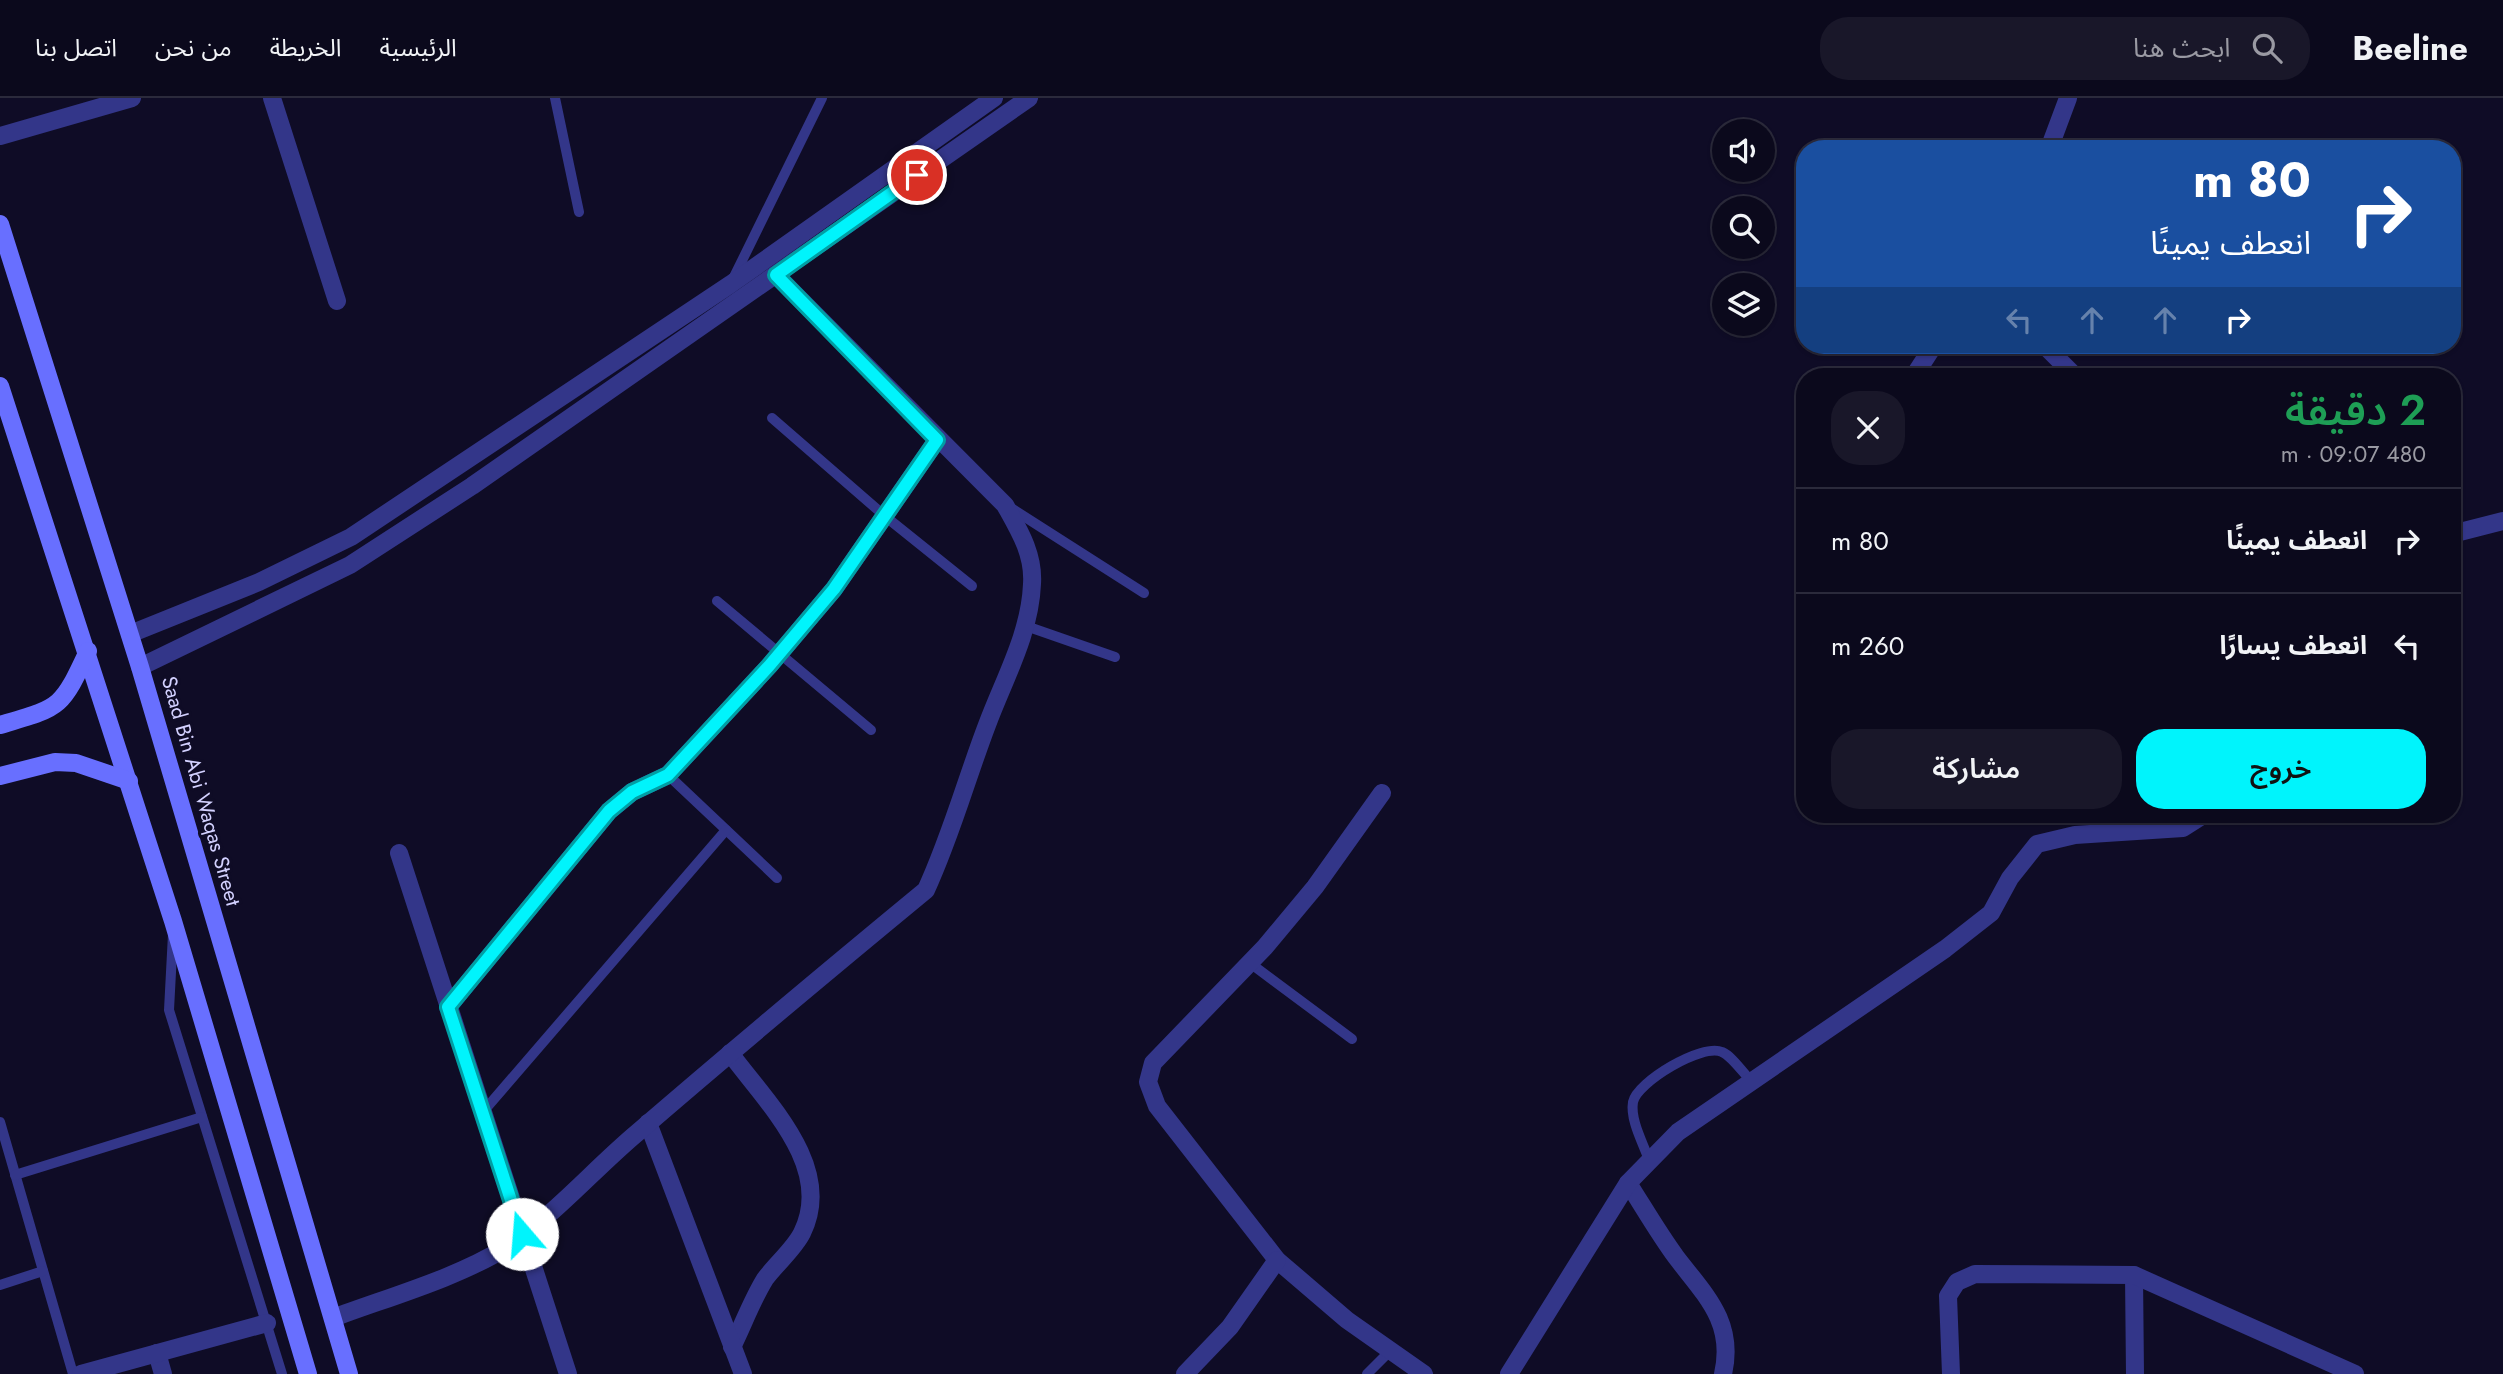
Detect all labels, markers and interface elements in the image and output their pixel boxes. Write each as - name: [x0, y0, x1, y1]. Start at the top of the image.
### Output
- search box: [1820, 17, 2310, 80]
- text: Beeline: [2352, 25, 2468, 72]
- text: ابحث هنا: [2133, 29, 2230, 67]
- icon: search: [2248, 29, 2286, 67]
- text: اتصل بنا: [35, 30, 117, 65]
- text: من نحن: [155, 30, 232, 65]
- text: الخريطة: [270, 30, 342, 65]
- text: الرئيسية: [380, 30, 457, 65]
- map controls: [1712, 119, 1775, 336]
- button: sound: [1712, 119, 1775, 182]
- pin: [887, 145, 947, 205]
- text: 80 m: [2193, 145, 2311, 215]
- icon: arrive: [898, 156, 936, 194]
- icon: right: [2335, 168, 2426, 259]
- button: search: [1712, 196, 1775, 259]
- text: انعطف يمينًا: [2150, 220, 2311, 266]
- button: layers: [1712, 273, 1775, 336]
- icon: left: [2000, 301, 2038, 339]
- icon: ahead: [2073, 301, 2111, 339]
- icon: ahead: [2146, 301, 2184, 339]
- icon: right: [2219, 301, 2257, 339]
- text: 2 دقيقة: [2285, 380, 2426, 441]
- button: close: [1831, 391, 1905, 465]
- text: 480 m · 09:07: [2281, 437, 2426, 471]
- text: انعطف يمينًا: [2226, 521, 2367, 559]
- text: 80 m: [1831, 522, 1889, 560]
- icon: right: [2388, 522, 2426, 560]
- text: انعطف يسارًا: [2220, 626, 2367, 664]
- text: 260 m: [1831, 627, 1904, 665]
- icon: left: [2388, 627, 2426, 665]
- street label: Saad Bin Abi Waqas Street: [154, 673, 248, 909]
- button: مشاركة: [1831, 729, 2122, 809]
- button: خروج: [2136, 729, 2426, 809]
- position arrow: [485, 1197, 559, 1271]

